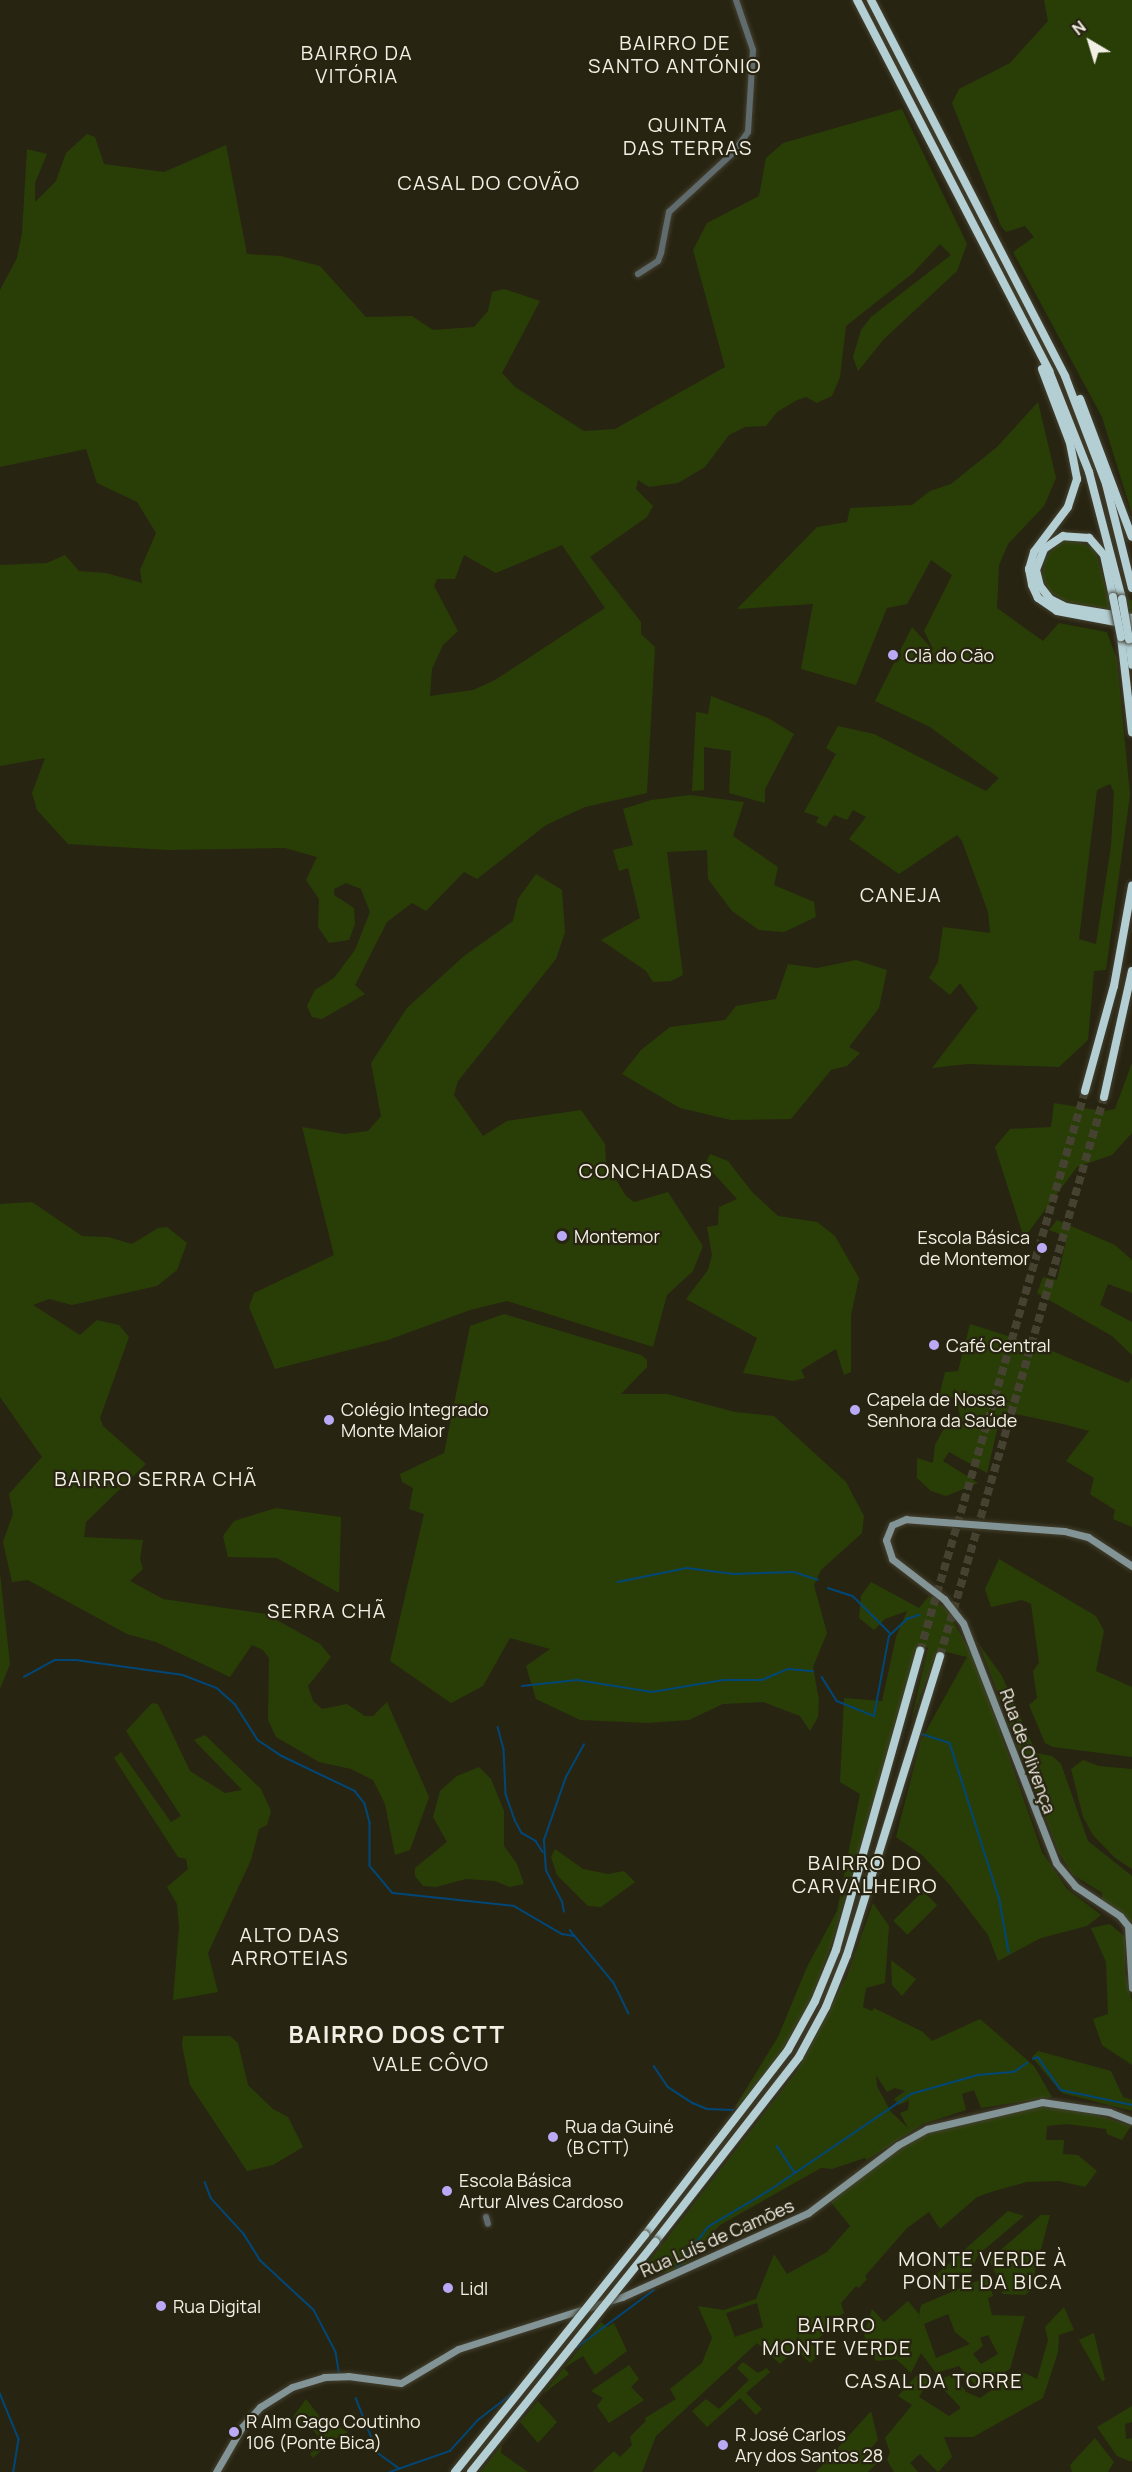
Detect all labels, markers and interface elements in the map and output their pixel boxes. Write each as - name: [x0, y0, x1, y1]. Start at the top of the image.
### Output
- north arrow: [1060, 12, 1120, 72]
- text: N: [1068, 16, 1090, 40]
- district label: BAIRRO DE SANTO ANTÓNIO: [588, 31, 762, 78]
- district label: BAIRRO DA VITÓRIA: [301, 40, 413, 87]
- district label: QUINTA DAS TERRAS: [623, 113, 753, 160]
- district label: CASAL DO COVÃO: [397, 170, 581, 194]
- place label: Clã do Cão: [905, 644, 994, 666]
- marker: Clã do Cão: [886, 648, 900, 662]
- district label: CANEJA: [860, 882, 942, 906]
- district label: CONCHADAS: [579, 1158, 713, 1182]
- place label: Montemor: [574, 1225, 660, 1247]
- place label: Escola Básica de Montemor: [918, 1227, 1030, 1270]
- marker: Montemor: [555, 1229, 569, 1243]
- marker: Escola Básica de Montemor: [1035, 1241, 1049, 1255]
- place label: Café Central: [946, 1334, 1051, 1356]
- marker: Café Central: [927, 1338, 941, 1352]
- place label: Capela de Nossa Senhora da Saúde: [867, 1389, 1017, 1432]
- place label: Colégio Integrado Monte Maior: [341, 1399, 489, 1442]
- marker: Capela de Nossa Senhora da Saúde: [848, 1403, 862, 1417]
- marker: Colégio Integrado Monte Maior: [322, 1413, 336, 1427]
- district label: BAIRRO SERRA CHÃ: [54, 1466, 258, 1490]
- district label: SERRA CHÃ: [267, 1598, 387, 1622]
- street label: Rua de Olivença: [995, 1686, 1061, 1816]
- district label: BAIRRO DO CARVALHEIRO: [792, 1851, 938, 1898]
- district label: ALTO DAS ARROTEIAS: [231, 1923, 349, 1970]
- district label: BAIRRO DOS CTT: [288, 2020, 506, 2048]
- district label: VALE CÔVO: [373, 2051, 489, 2075]
- place label: Rua da Guiné (B CTT): [565, 2116, 674, 2158]
- marker: Rua da Guiné (B CTT): [546, 2130, 560, 2144]
- place label: Escola Básica Artur Alves Cardoso: [459, 2170, 623, 2212]
- marker: Escola Básica Artur Alves Cardoso: [440, 2184, 454, 2198]
- street label: Rua Luís de Camões: [637, 2194, 797, 2282]
- district label: MONTE VERDE À PONTE DA BICA: [898, 2246, 1068, 2293]
- place label: Lidl: [460, 2277, 488, 2299]
- marker: Lidl: [441, 2281, 455, 2295]
- place label: Rua Digital: [173, 2295, 261, 2317]
- marker: Rua Digital: [154, 2299, 168, 2313]
- district label: BAIRRO MONTE VERDE: [762, 2313, 912, 2360]
- district label: CASAL DA TORRE: [844, 2368, 1024, 2392]
- place label: R Alm Gago Coutinho 106 (Ponte Bica): [246, 2411, 421, 2454]
- place label: R José Carlos Ary dos Santos 28: [735, 2424, 883, 2466]
- marker: R Alm Gago Coutinho 106 (Ponte Bica): [227, 2425, 241, 2439]
- marker: R José Carlos Ary dos Santos 28: [716, 2438, 730, 2452]

